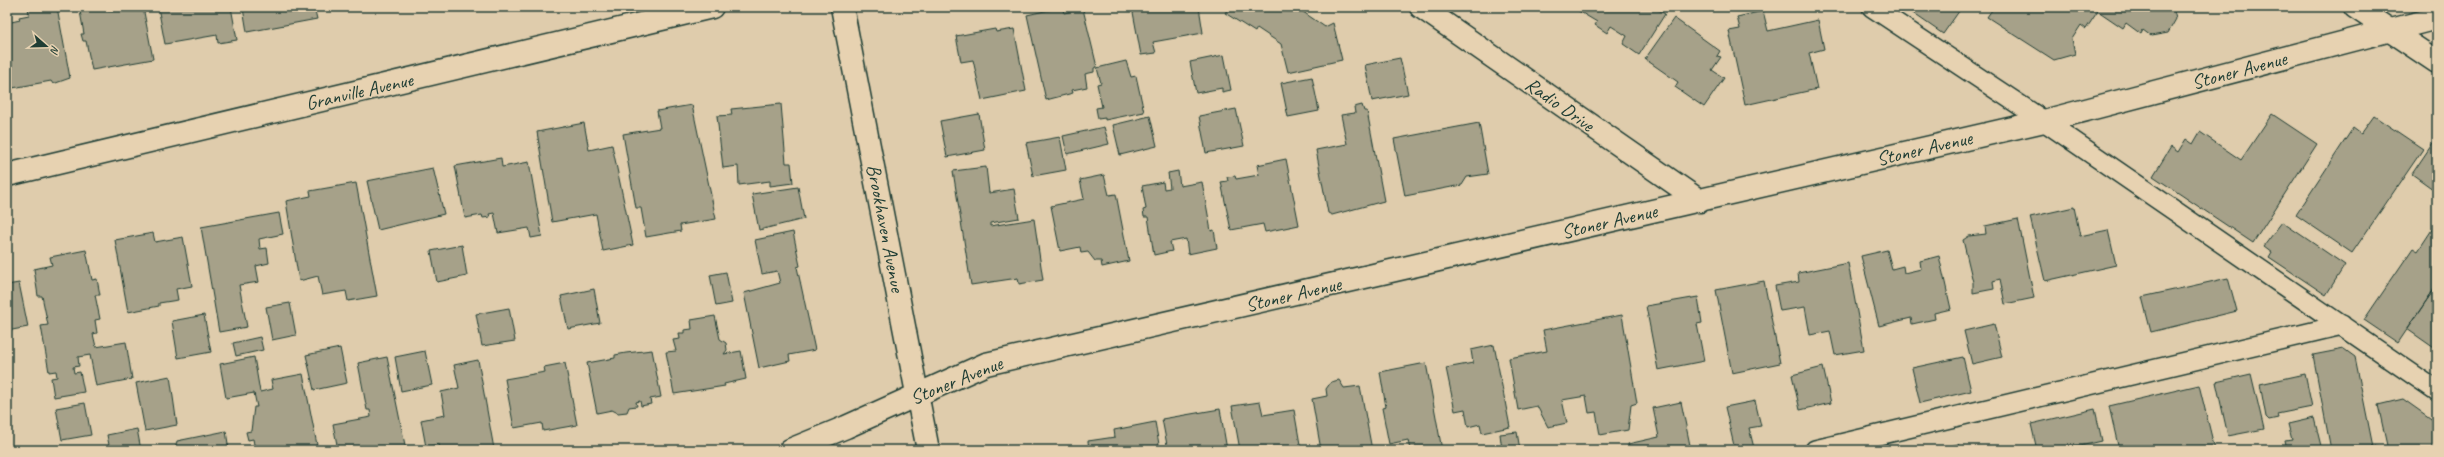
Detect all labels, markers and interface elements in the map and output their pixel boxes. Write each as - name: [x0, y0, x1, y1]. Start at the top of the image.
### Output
- north arrow: [26, 26, 66, 66]
- text: N: [47, 44, 63, 57]
- street label: Stoner Avenue: [2189, 45, 2291, 95]
- street label: Granville Avenue: [303, 67, 417, 116]
- street label: Radio Drive: [1520, 72, 1600, 138]
- street label: Stoner Avenue: [1874, 125, 1976, 172]
- street label: Brookhaven Avenue: [861, 162, 910, 295]
- street label: Stoner Avenue: [1559, 198, 1661, 245]
- street label: Stoner Avenue: [1243, 271, 1345, 318]
- street label: Stoner Avenue: [906, 350, 1007, 410]

